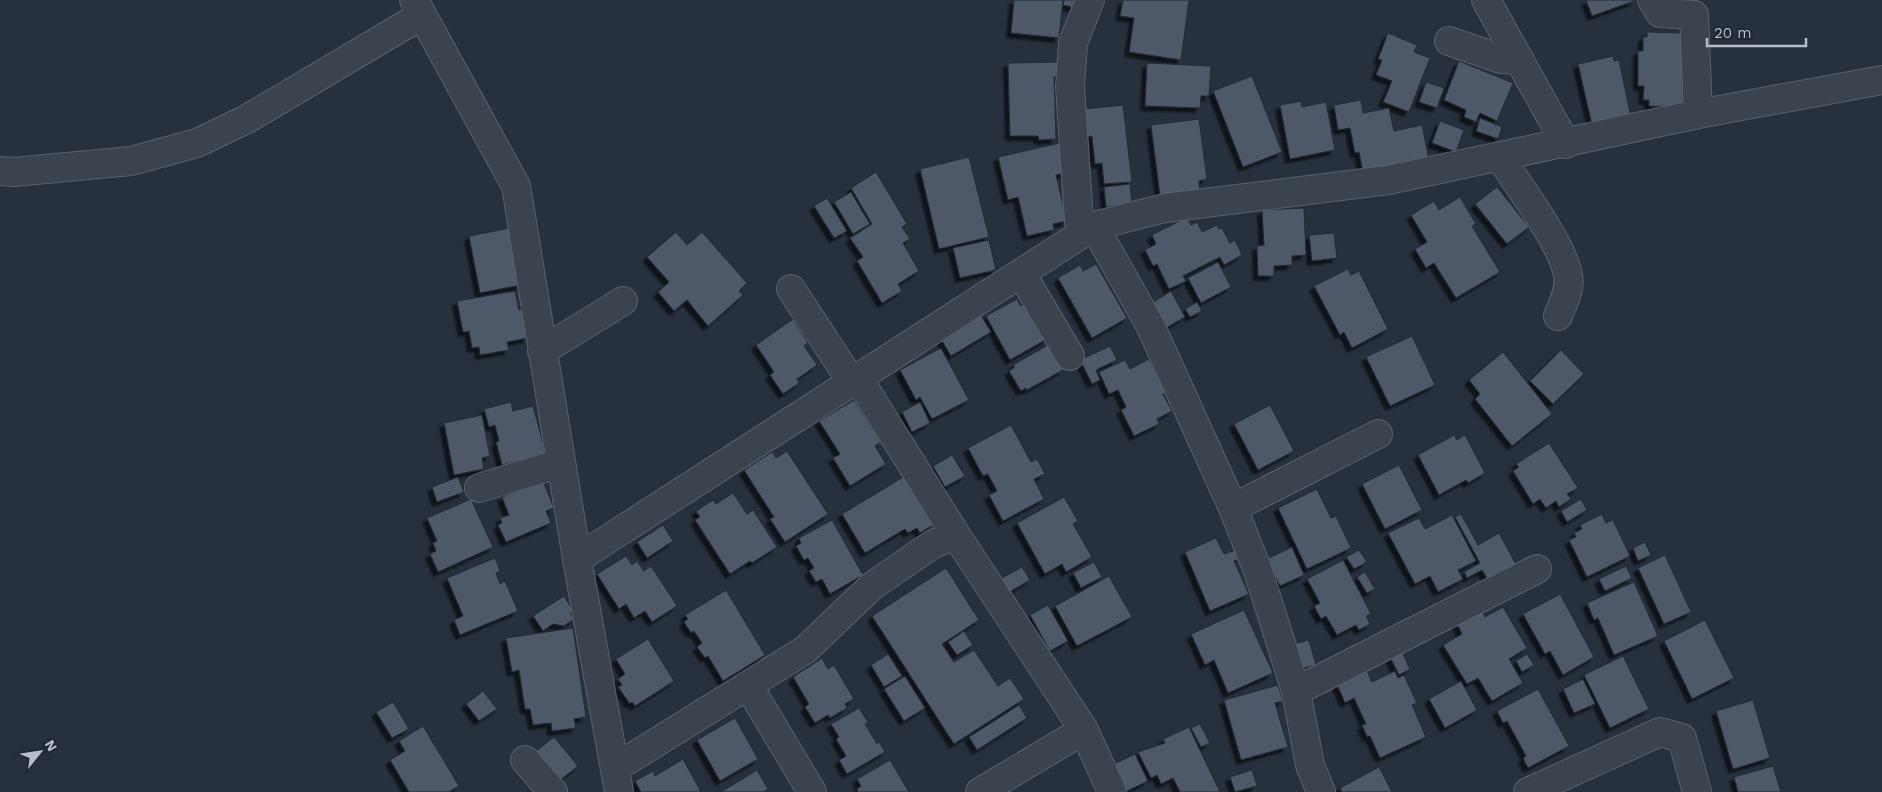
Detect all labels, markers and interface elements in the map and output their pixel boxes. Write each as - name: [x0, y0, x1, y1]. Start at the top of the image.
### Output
- scale bar: [1707, 15, 1806, 47]
- text: 20 m: [1714, 24, 1752, 42]
- north arrow: [15, 727, 65, 777]
- text: N: [42, 737, 61, 754]

